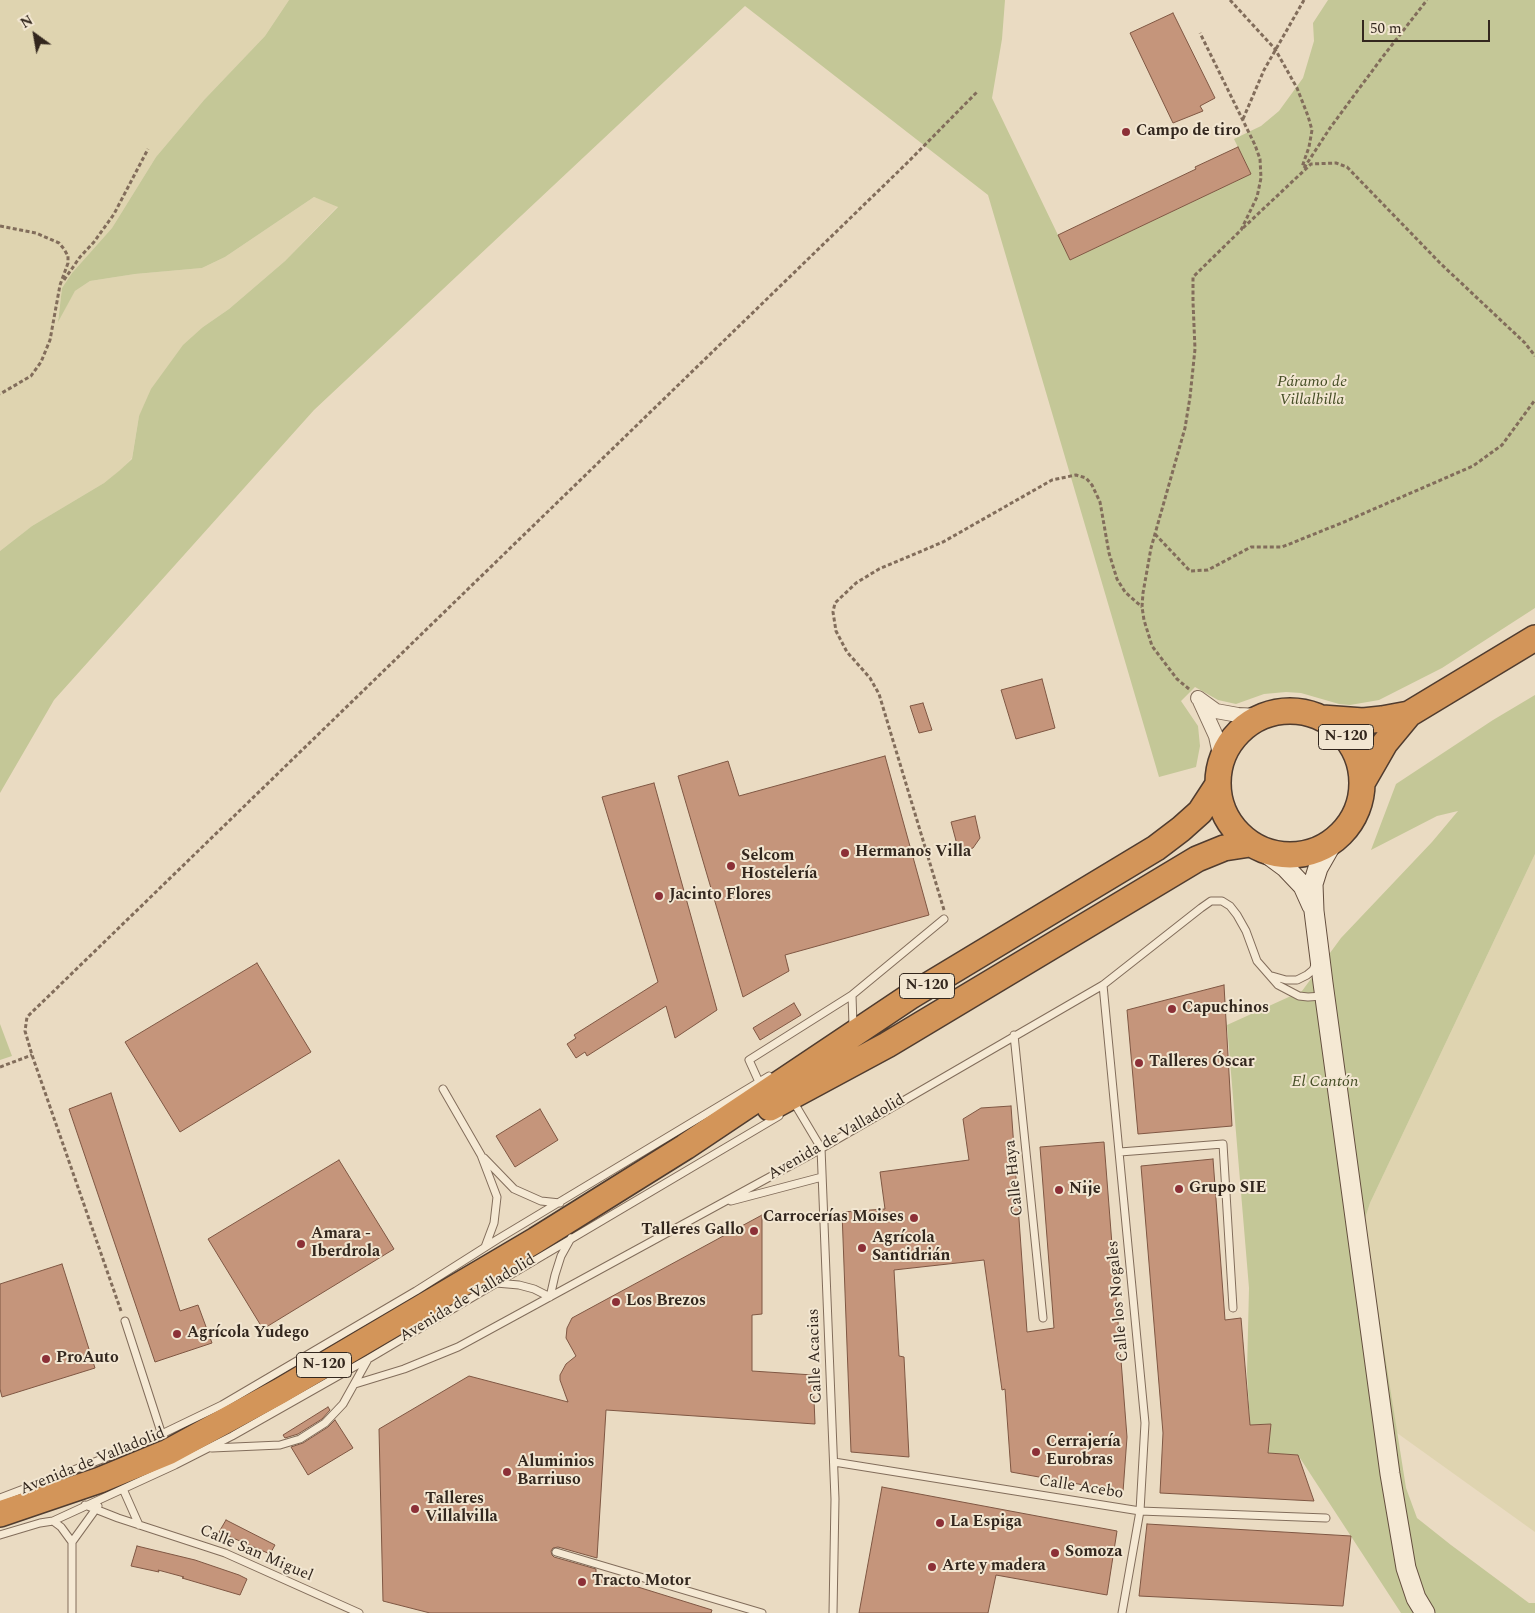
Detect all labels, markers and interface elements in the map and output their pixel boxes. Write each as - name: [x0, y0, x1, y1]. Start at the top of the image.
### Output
- north arrow: [10, 10, 60, 60]
- text: N: [16, 10, 37, 34]
- scale bar: [1365, 10, 1492, 42]
- text: 50 m: [1370, 17, 1402, 40]
- place label: Campo de tiro: [1136, 122, 1241, 142]
- marker: Campo de tiro: [1120, 126, 1132, 138]
- park label: Páramo de Villalbilla: [1277, 373, 1347, 411]
- road number: N-120: [1318, 724, 1374, 750]
- place label: Hermanos Villa: [855, 843, 971, 863]
- place label: Selcom Hostelería: [741, 847, 818, 885]
- marker: Hermanos Villa: [839, 847, 851, 859]
- marker: Selcom Hostelería: [725, 860, 737, 872]
- place label: Jacinto Flores: [669, 886, 771, 906]
- marker: Jacinto Flores: [653, 890, 665, 902]
- road number: N-120: [900, 974, 954, 998]
- place label: Capuchinos: [1182, 999, 1269, 1019]
- marker: Capuchinos: [1166, 1003, 1178, 1015]
- place label: Talleres Óscar: [1149, 1053, 1254, 1073]
- marker: Talleres Óscar: [1133, 1057, 1145, 1069]
- park label: El Cantón: [1292, 1073, 1358, 1093]
- street label: Avenida de Valladolid: [765, 1091, 909, 1185]
- street label: Calle Haya: [1001, 1139, 1029, 1217]
- place label: Grupo SIE: [1189, 1179, 1266, 1199]
- place label: Nije: [1069, 1180, 1101, 1200]
- marker: Grupo SIE: [1173, 1183, 1185, 1195]
- marker: Nije: [1053, 1184, 1065, 1196]
- place label: Carrocerías Moises: [763, 1208, 904, 1228]
- marker: Carrocerías Moises: [908, 1212, 920, 1224]
- place label: Talleres Gallo: [641, 1221, 744, 1241]
- place label: Amara - Iberdrola: [311, 1225, 380, 1263]
- marker: Talleres Gallo: [748, 1225, 760, 1237]
- place label: Agrícola Santidrián: [872, 1229, 950, 1267]
- marker: Amara - Iberdrola: [295, 1238, 307, 1250]
- street label: Calle los Nogales: [1104, 1239, 1134, 1363]
- marker: Agrícola Santidrián: [856, 1242, 868, 1254]
- street label: Avenida de Valladolid: [397, 1251, 539, 1347]
- place label: Los Brezos: [626, 1292, 706, 1312]
- marker: Los Brezos: [610, 1296, 622, 1308]
- street label: Calle Acacias: [805, 1308, 827, 1404]
- place label: Agrícola Yudego: [187, 1324, 309, 1344]
- marker: Agrícola Yudego: [171, 1328, 183, 1340]
- place label: ProAuto: [56, 1349, 119, 1369]
- road number: N-120: [296, 1352, 352, 1378]
- marker: ProAuto: [40, 1353, 52, 1365]
- street label: Avenida de Valladolid: [18, 1424, 168, 1500]
- place label: Cerrajería Eurobras: [1046, 1433, 1121, 1471]
- marker: Cerrajería Eurobras: [1030, 1446, 1042, 1458]
- place label: Aluminios Barriuso: [517, 1453, 595, 1491]
- marker: Aluminios Barriuso: [501, 1466, 513, 1478]
- street label: Calle Acebo: [1037, 1472, 1125, 1504]
- place label: Talleres Villalvilla: [425, 1490, 498, 1528]
- marker: Talleres Villalvilla: [409, 1503, 421, 1515]
- place label: La Espiga: [950, 1513, 1022, 1533]
- marker: La Espiga: [934, 1517, 946, 1529]
- street label: Calle San Miguel: [197, 1522, 315, 1586]
- place label: Somoza: [1065, 1543, 1123, 1563]
- marker: Somoza: [1049, 1547, 1061, 1559]
- place label: Arte y madera: [942, 1557, 1046, 1577]
- marker: Arte y madera: [926, 1561, 938, 1573]
- place label: Tracto Motor: [592, 1572, 691, 1592]
- marker: Tracto Motor: [576, 1576, 588, 1588]

